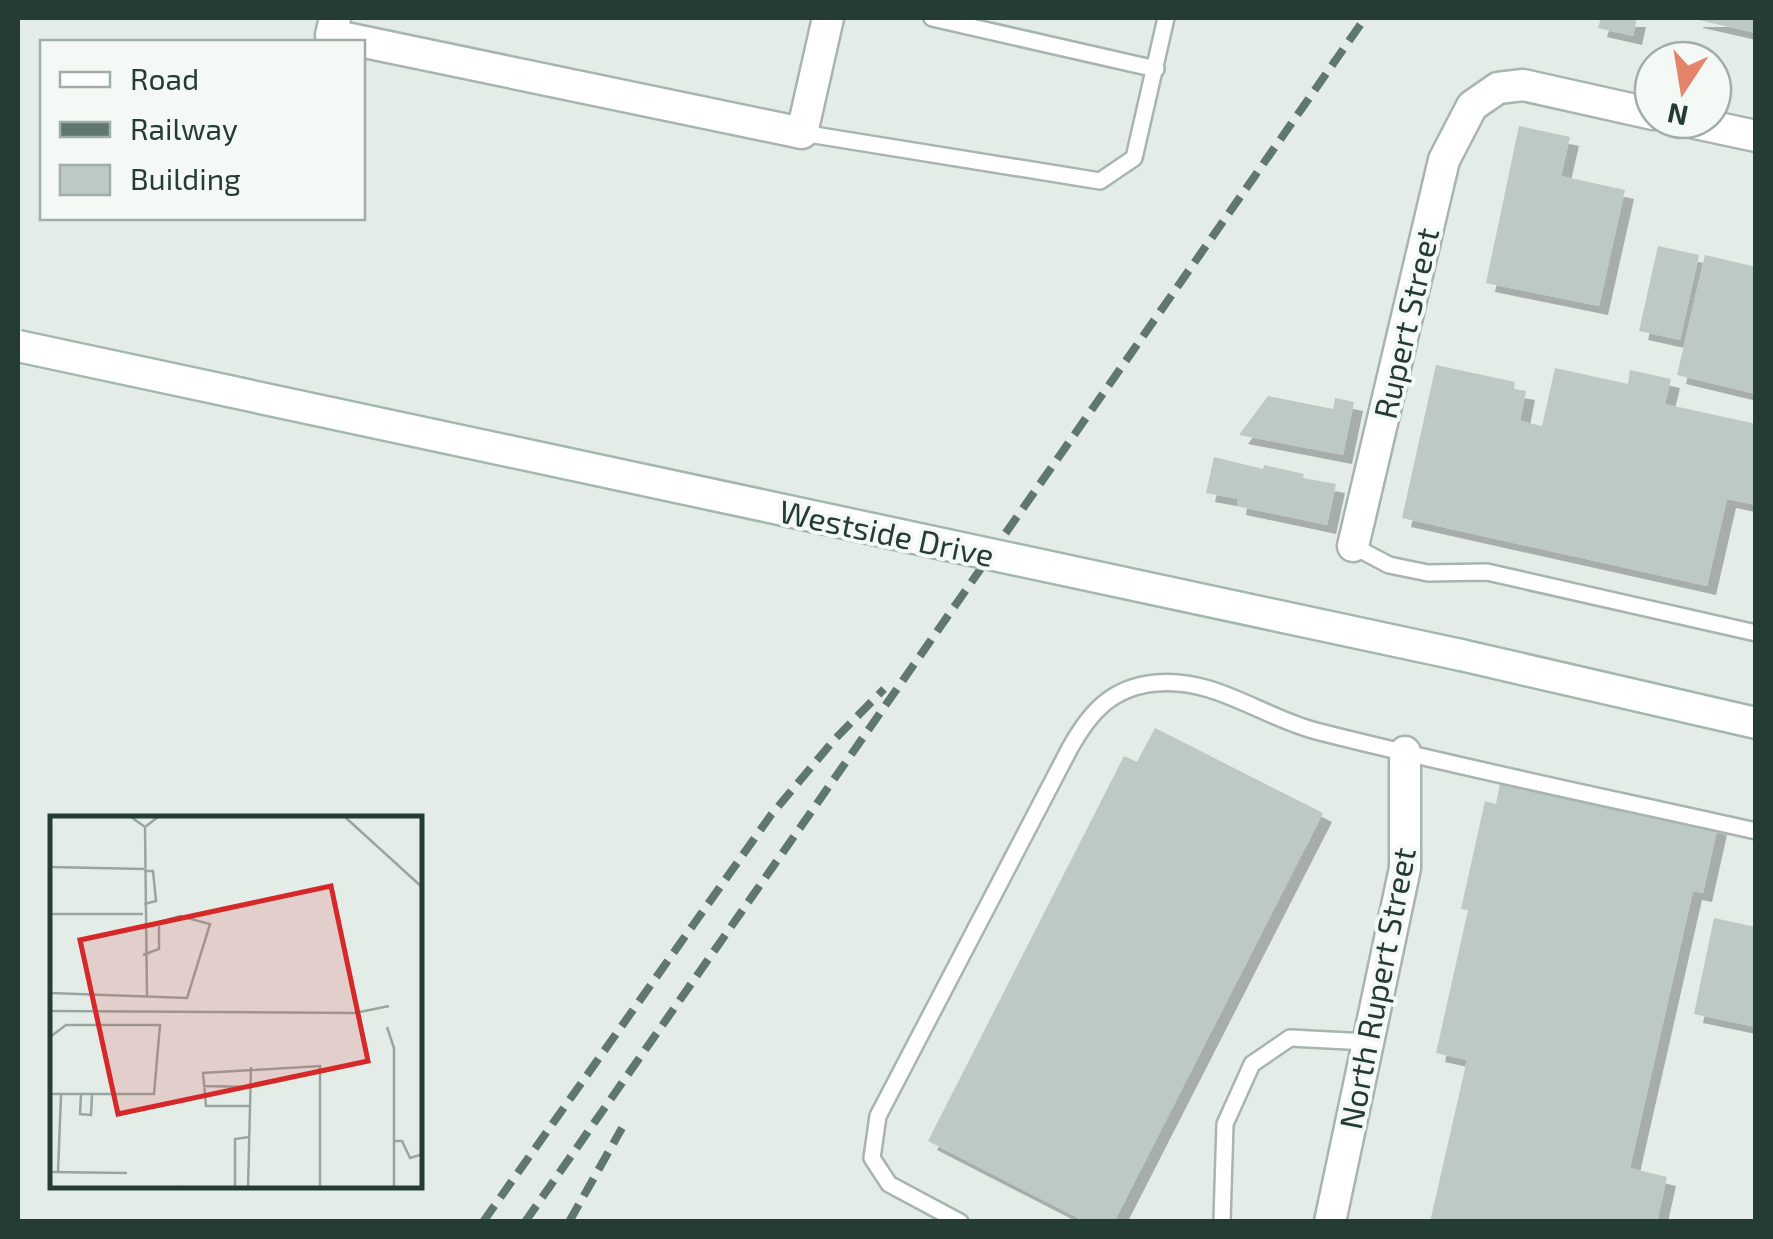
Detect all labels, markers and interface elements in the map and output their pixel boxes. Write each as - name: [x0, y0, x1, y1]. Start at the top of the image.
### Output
- legend: [40, 40, 365, 220]
- north arrow: [1633, 40, 1733, 140]
- text: Road: [130, 60, 199, 96]
- text: N: [1664, 97, 1691, 134]
- text: Railway: [130, 110, 238, 146]
- text: Building: [130, 160, 241, 196]
- street label: Rupert Street: [1365, 224, 1445, 422]
- street label: Westside Drive: [776, 491, 998, 573]
- inset map: [50, 816, 422, 1189]
- street label: North Rupert Street: [1330, 844, 1422, 1132]

